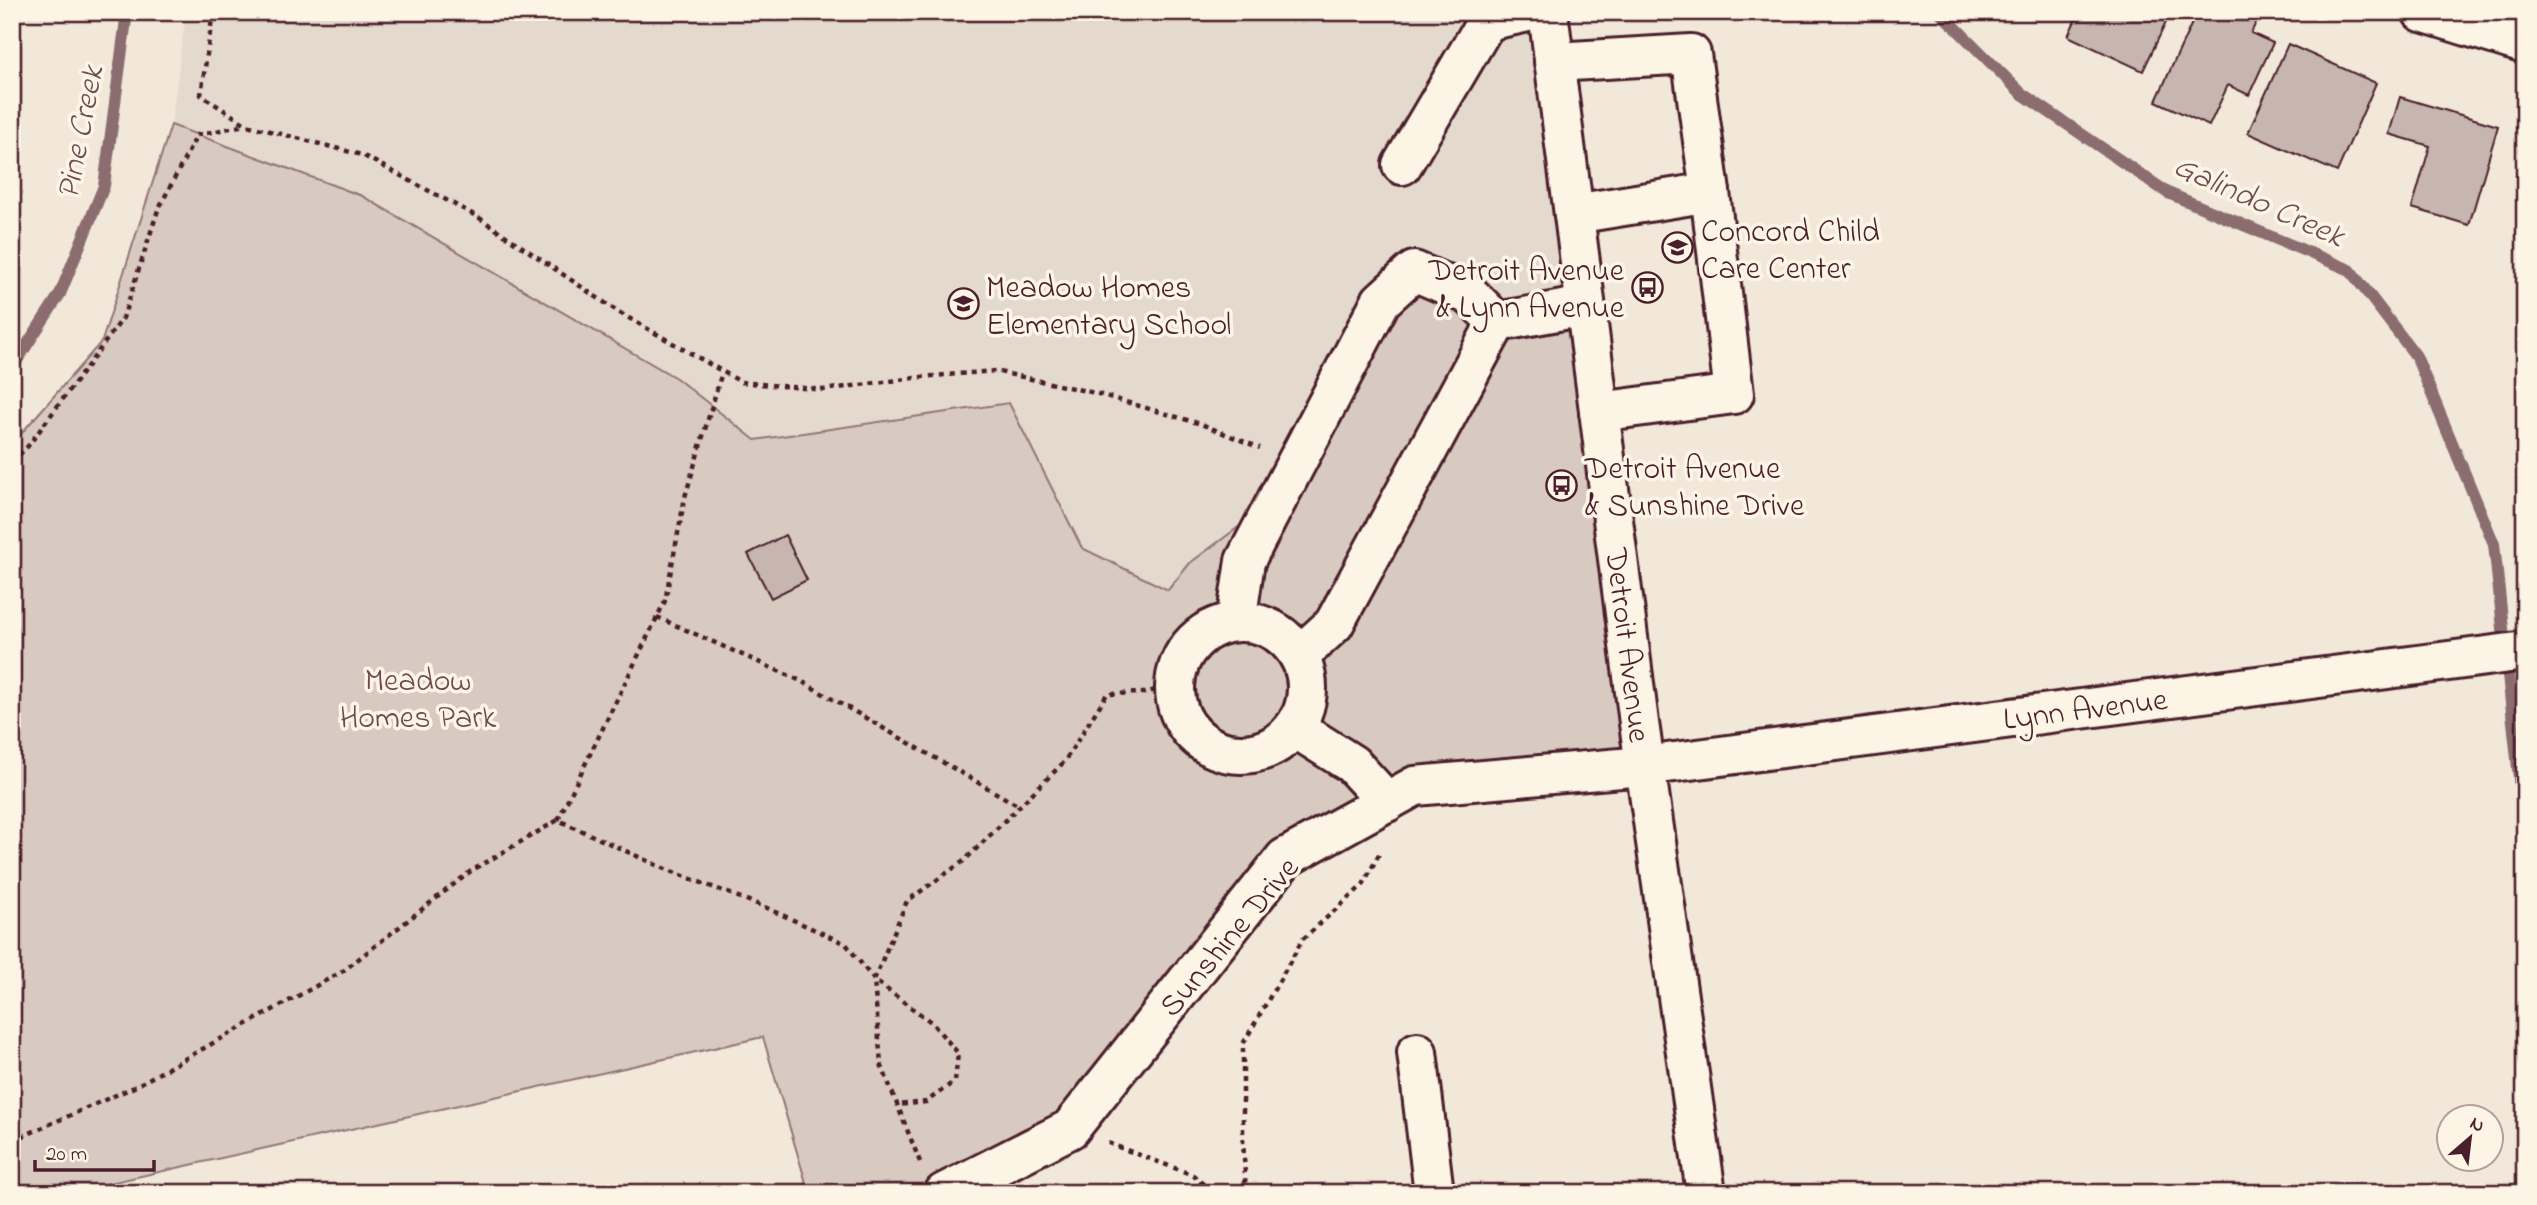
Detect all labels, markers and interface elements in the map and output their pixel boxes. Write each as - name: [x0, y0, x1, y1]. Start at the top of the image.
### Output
- water label: Pine Creek: [46, 61, 119, 203]
- water label: Galindo Creek: [2165, 144, 2353, 262]
- place label: Concord Child Care Center: [1701, 210, 1880, 294]
- school or university icon: Concord Child Care Center: [1661, 231, 1695, 265]
- place label: Detroit Avenue & Lynn Avenue: [1428, 249, 1625, 333]
- place label: Meadow Homes Elementary School: [986, 266, 1231, 350]
- bus stop icon: Detroit Avenue & Lynn Avenue: [1630, 270, 1664, 304]
- school or university icon: Meadow Homes Elementary School: [946, 287, 980, 321]
- place label: Detroit Avenue & Sunshine Drive: [1584, 447, 1805, 531]
- bus stop icon: Detroit Avenue & Sunshine Drive: [1545, 468, 1579, 502]
- street label: Detroit Avenue: [1590, 545, 1661, 746]
- park label: Meadow Homes Park: [340, 659, 497, 743]
- street label: Lynn Avenue: [2001, 678, 2171, 745]
- street label: Sunshine Drive: [1149, 847, 1312, 1029]
- north arrow: [2436, 1104, 2506, 1174]
- text: N: [2465, 1110, 2489, 1140]
- scale bar: [35, 1128, 154, 1172]
- text: 20 m: [46, 1140, 87, 1170]

